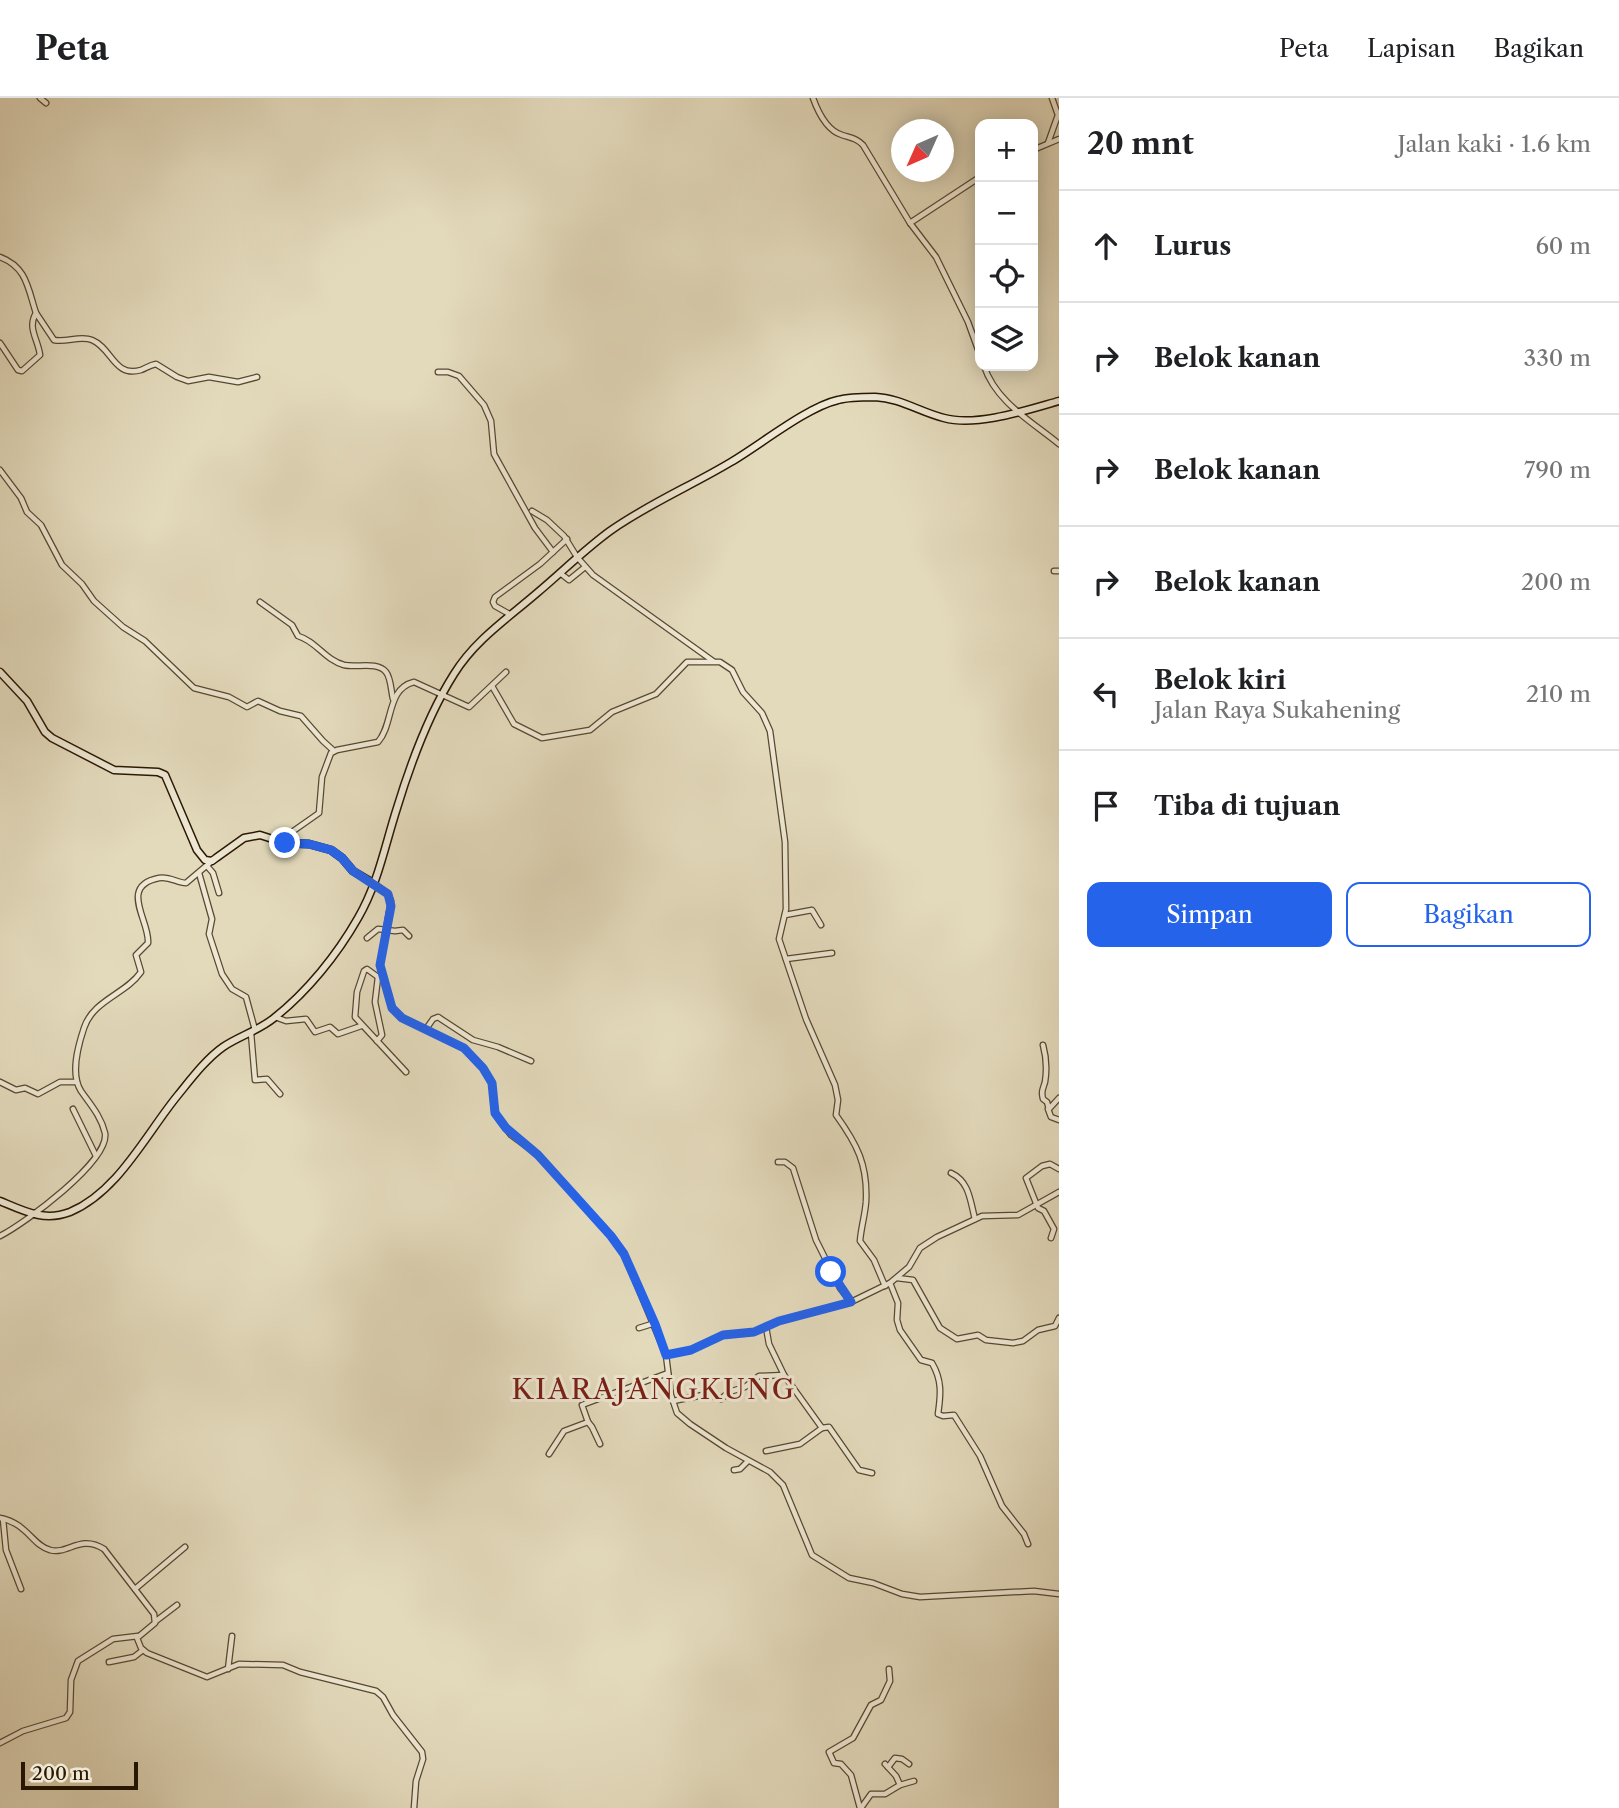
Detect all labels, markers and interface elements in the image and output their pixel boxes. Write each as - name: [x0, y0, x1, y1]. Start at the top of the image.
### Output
- text: Peta: [35, 28, 109, 69]
- text: Peta: [1279, 34, 1329, 63]
- text: Lapisan: [1367, 34, 1456, 63]
- text: Bagikan: [1494, 34, 1584, 63]
- north arrow: [891, 119, 954, 182]
- map controls: [975, 119, 1038, 371]
- button: +: [975, 119, 1038, 182]
- text: 20 mnt: [1087, 125, 1194, 162]
- text: Jalan kaki · 1.6 km: [1398, 130, 1591, 158]
- button: −: [975, 182, 1038, 245]
- icon: ahead: [1087, 227, 1125, 265]
- text: Lurus: [1154, 230, 1231, 262]
- text: 60 m: [1535, 232, 1591, 260]
- button: locate: [975, 245, 1038, 308]
- button: layers: [975, 308, 1038, 371]
- icon: right: [1087, 339, 1125, 377]
- text: Belok kanan: [1154, 342, 1320, 374]
- text: 330 m: [1524, 344, 1591, 372]
- icon: right: [1087, 451, 1125, 489]
- text: Belok kanan: [1154, 454, 1320, 486]
- text: 790 m: [1524, 456, 1591, 484]
- icon: right: [1087, 563, 1125, 601]
- text: Belok kanan: [1154, 566, 1320, 598]
- text: 200 m: [1521, 568, 1591, 596]
- text: Belok kiri: [1154, 664, 1286, 696]
- icon: left: [1087, 675, 1125, 713]
- text: 210 m: [1526, 680, 1591, 708]
- text: Jalan Raya Sukahening: [1154, 696, 1400, 724]
- icon: arrive: [1087, 787, 1125, 825]
- text: Tiba di tujuan: [1154, 790, 1340, 822]
- route end: [269, 827, 300, 858]
- button: Simpan: [1087, 882, 1332, 947]
- button: Bagikan: [1346, 882, 1591, 947]
- route start: [815, 1256, 846, 1287]
- district label: KIARAJANGKUNG: [512, 1372, 796, 1406]
- scale bar: [21, 1759, 138, 1791]
- text: 200 m: [32, 1762, 90, 1785]

